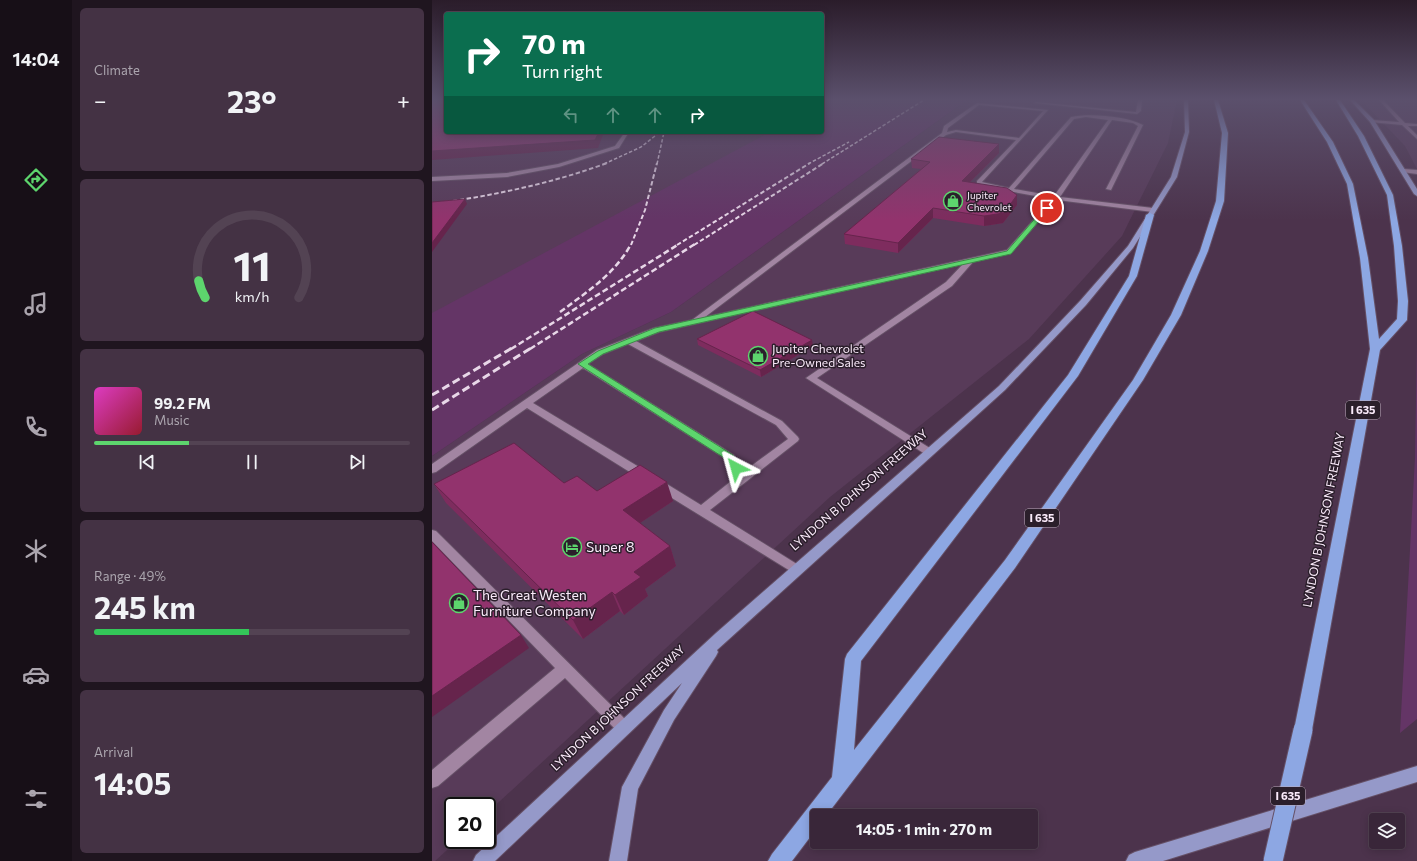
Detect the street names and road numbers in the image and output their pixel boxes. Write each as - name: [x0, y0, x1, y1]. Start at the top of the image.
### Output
- road number: I 635: [1346, 401, 1380, 419]
- street label: LYNDON B JOHNSON FREEWAY: [787, 426, 931, 554]
- street label: LYNDON B JOHNSON FREEWAY: [1299, 431, 1348, 608]
- road number: I 635: [1025, 509, 1059, 527]
- street label: LYNDON B JOHNSON FREEWAY: [548, 641, 688, 774]
- road number: I 635: [1271, 787, 1305, 805]

